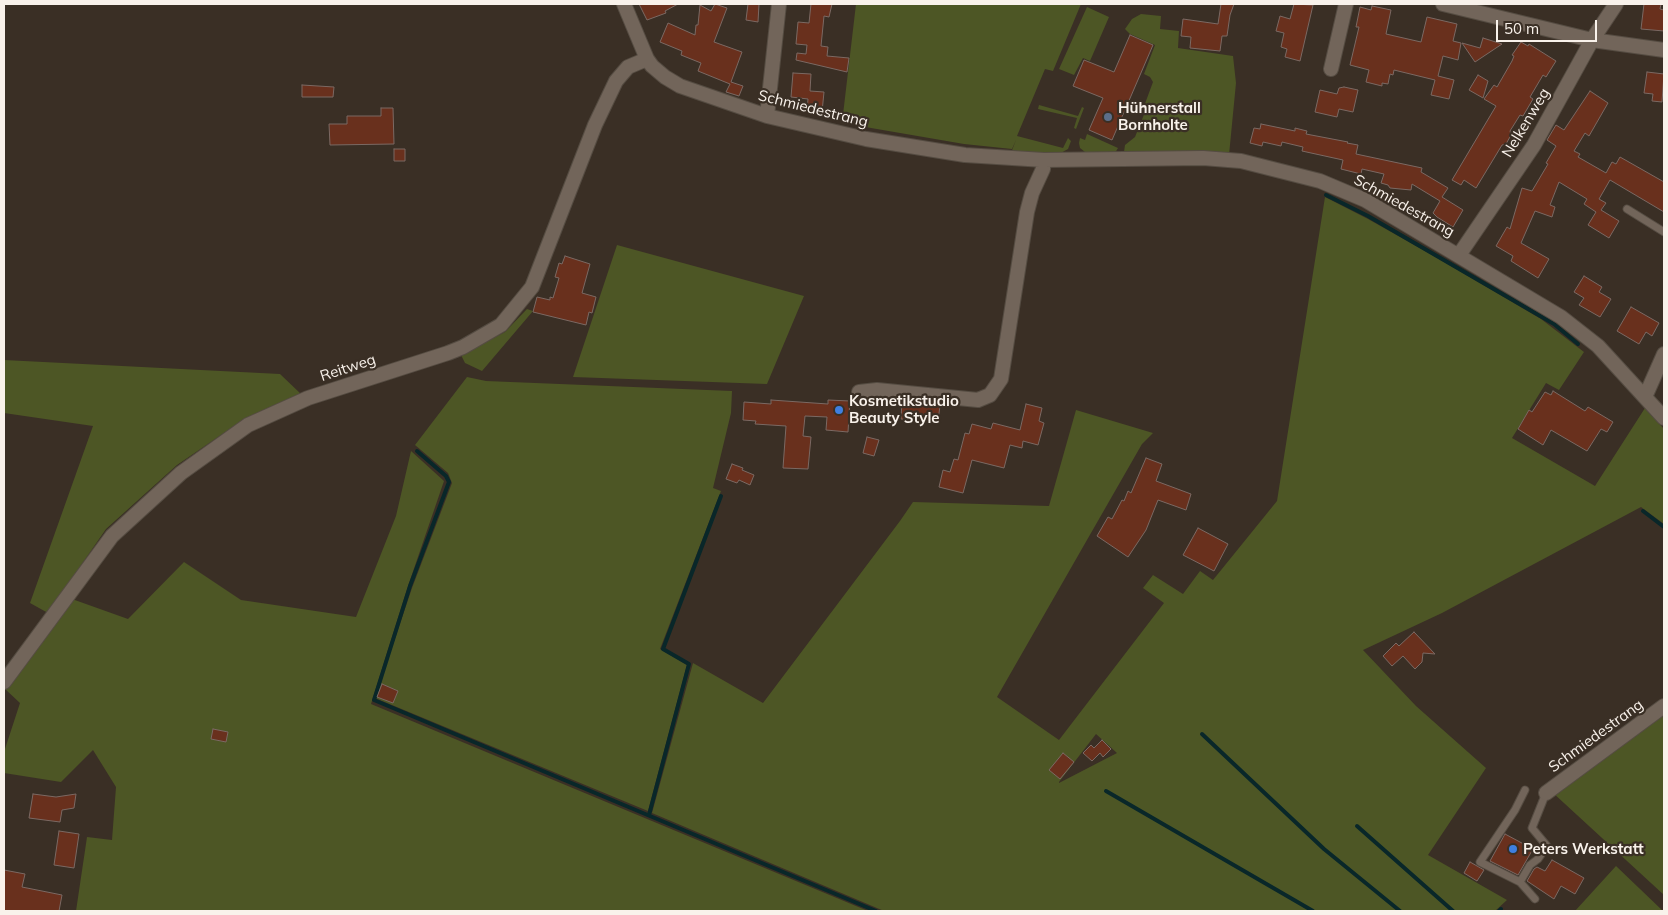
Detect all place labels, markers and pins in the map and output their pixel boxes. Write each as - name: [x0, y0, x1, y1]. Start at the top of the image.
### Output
- place label: Hühnerstall Bornholte: [1118, 99, 1201, 134]
- marker: Hühnerstall Bornholte: [1102, 111, 1114, 123]
- place label: Kosmetikstudio Beauty Style: [849, 392, 959, 427]
- marker: Kosmetikstudio Beauty Style: [833, 404, 845, 416]
- place label: Peters Werkstatt: [1523, 840, 1644, 858]
- marker: Peters Werkstatt: [1507, 843, 1519, 855]

